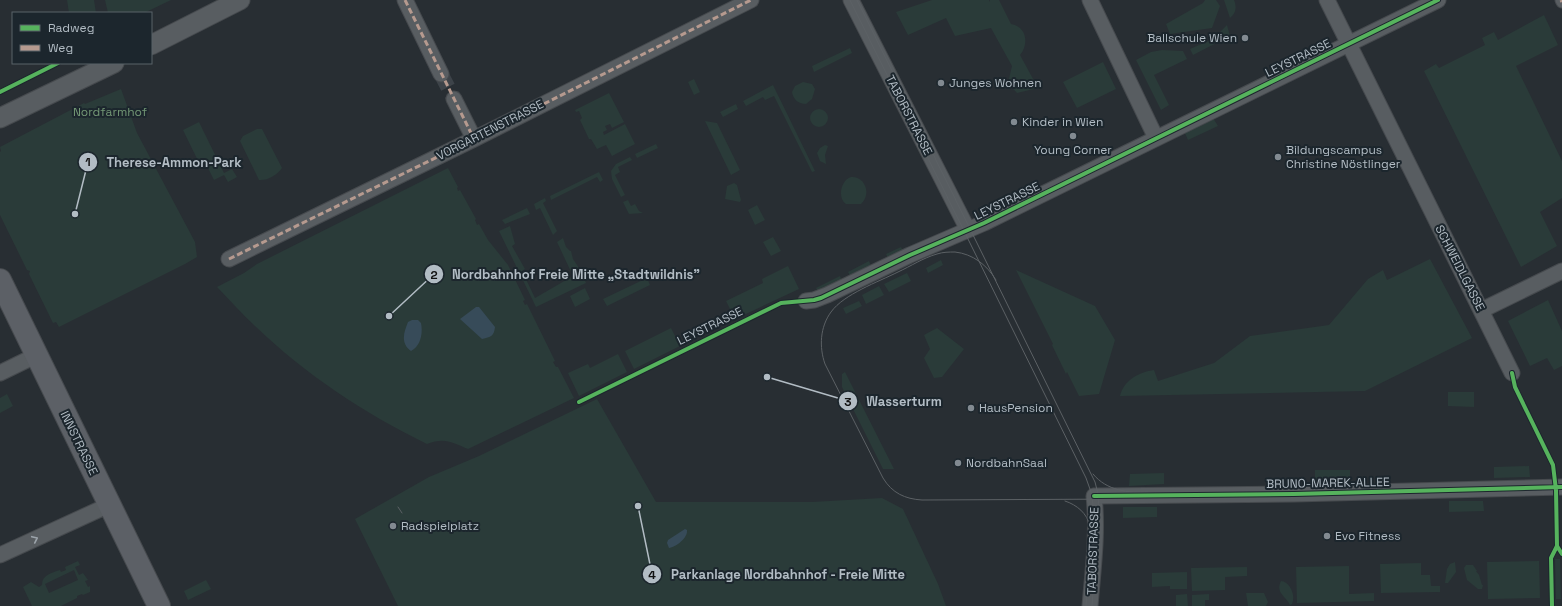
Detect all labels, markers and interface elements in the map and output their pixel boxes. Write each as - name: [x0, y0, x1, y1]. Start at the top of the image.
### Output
- legend: [12, 12, 152, 64]
- text: Radweg: [48, 20, 94, 36]
- place label: Ballschule Wien: [1147, 30, 1237, 46]
- marker: Ballschule Wien: [1240, 33, 1250, 43]
- street label: LEYSTRASSE: [1263, 35, 1334, 81]
- text: Weg: [48, 40, 73, 56]
- street label: TABORSTRASSE: [882, 72, 936, 158]
- place label: Junges Wohnen: [949, 75, 1042, 91]
- marker: Junges Wohnen: [936, 78, 946, 88]
- street label: VORGARTENSTRASSE: [434, 96, 546, 164]
- park label: Nordfarmhof: [73, 104, 147, 120]
- place label: Kinder in Wien: [1022, 114, 1103, 130]
- marker: Kinder in Wien: [1009, 117, 1019, 127]
- marker: Young Corner: [1068, 131, 1078, 141]
- place label: Young Corner: [1034, 142, 1112, 158]
- place label: Bildungscampus Christine Nöstlinger: [1286, 142, 1401, 172]
- callout: Therese-Ammon-Park: [78, 149, 249, 174]
- marker: Bildungscampus Christine Nöstlinger: [1273, 152, 1283, 162]
- text: 1: [85, 154, 91, 170]
- text: Therese-Ammon-Park: [106, 154, 242, 171]
- street label: LEYSTRASSE: [972, 178, 1043, 224]
- street label: SCHWEIDLGASSE: [1431, 222, 1489, 314]
- callout: Nordbahnhof Freie Mitte „Stadtwildnis”: [424, 262, 708, 287]
- text: Nordbahnhof Freie Mitte „Stadtwildnis”: [452, 266, 700, 283]
- text: 2: [430, 267, 438, 283]
- street label: LEYSTRASSE: [675, 303, 746, 349]
- callout: Wasserturm: [838, 389, 950, 414]
- text: Wasserturm: [866, 393, 942, 410]
- text: 3: [844, 394, 852, 410]
- place label: HausPension: [979, 400, 1053, 416]
- marker: HausPension: [966, 403, 976, 413]
- street label: INNSTRASSE: [57, 408, 102, 478]
- place label: NordbahnSaal: [966, 455, 1047, 471]
- marker: NordbahnSaal: [953, 458, 963, 468]
- street label: BRUNO-MAREK-ALLEE: [1266, 474, 1390, 492]
- street label: TABORSTRASSE: [1083, 507, 1103, 595]
- place label: Radspielplatz: [401, 518, 479, 534]
- marker: Radspielplatz: [388, 521, 398, 531]
- place label: Evo Fitness: [1335, 528, 1401, 544]
- marker: Evo Fitness: [1322, 531, 1332, 541]
- one-way arrow: [31, 536, 39, 544]
- callout: Parkanlage Nordbahnhof - Freie Mitte: [642, 562, 913, 587]
- text: Parkanlage Nordbahnhof - Freie Mitte: [671, 566, 905, 583]
- text: 4: [648, 567, 656, 583]

